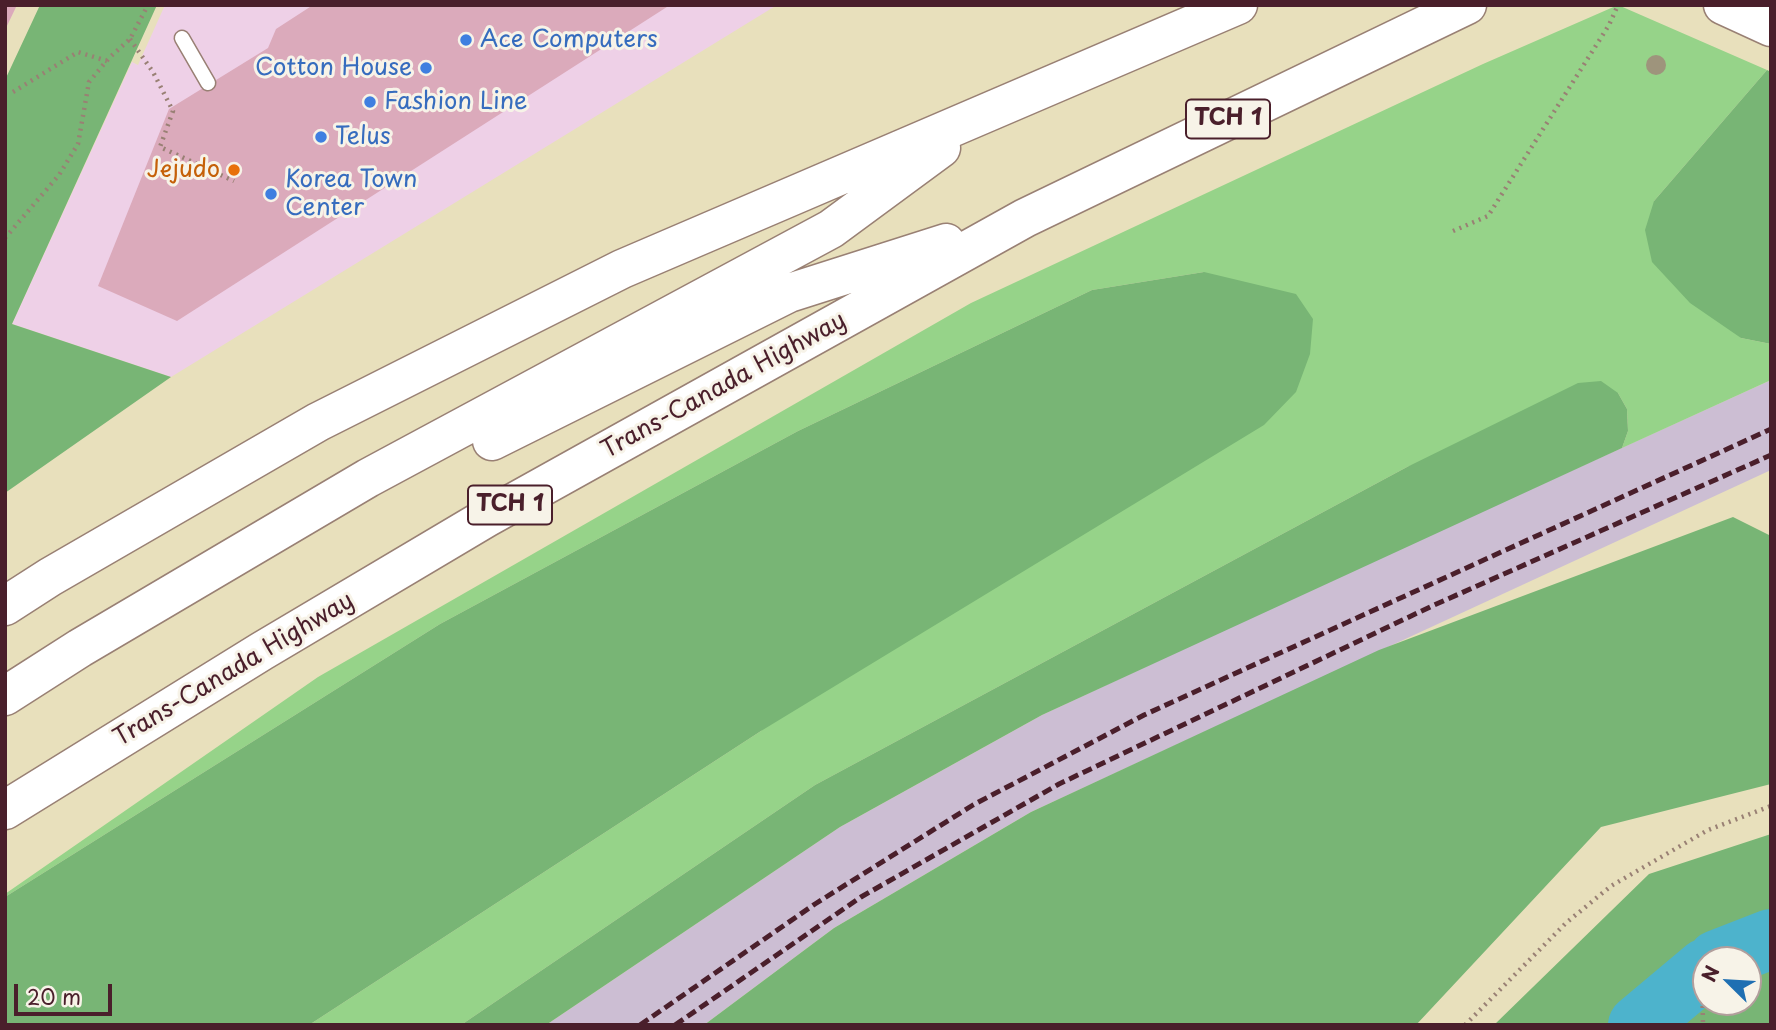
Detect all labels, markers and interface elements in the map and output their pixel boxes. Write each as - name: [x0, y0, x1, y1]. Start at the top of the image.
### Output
- place label: Ace Computers: [480, 26, 658, 54]
- marker: Ace Computers: [458, 32, 474, 48]
- place label: Cotton House: [255, 54, 412, 82]
- marker: Cotton House: [418, 60, 434, 76]
- place label: Fashion Line: [384, 88, 528, 116]
- marker: Fashion Line: [362, 94, 378, 110]
- road number: TCH 1: [1186, 100, 1270, 138]
- place label: Telus: [335, 123, 391, 151]
- marker: Telus: [313, 129, 329, 145]
- place label: Jejudo: [147, 156, 220, 184]
- marker: Jejudo: [226, 162, 242, 178]
- place label: Korea Town Center: [285, 166, 417, 222]
- marker: Korea Town Center: [263, 186, 279, 202]
- street label: Trans-Canada Highway: [597, 307, 851, 465]
- road number: TCH 1: [468, 485, 552, 524]
- street label: Trans-Canada Highway: [109, 587, 359, 753]
- north arrow: [1692, 946, 1762, 1016]
- text: N: [1694, 961, 1725, 986]
- scale bar: [18, 970, 116, 1014]
- text: 20 m: [27, 980, 81, 1012]

